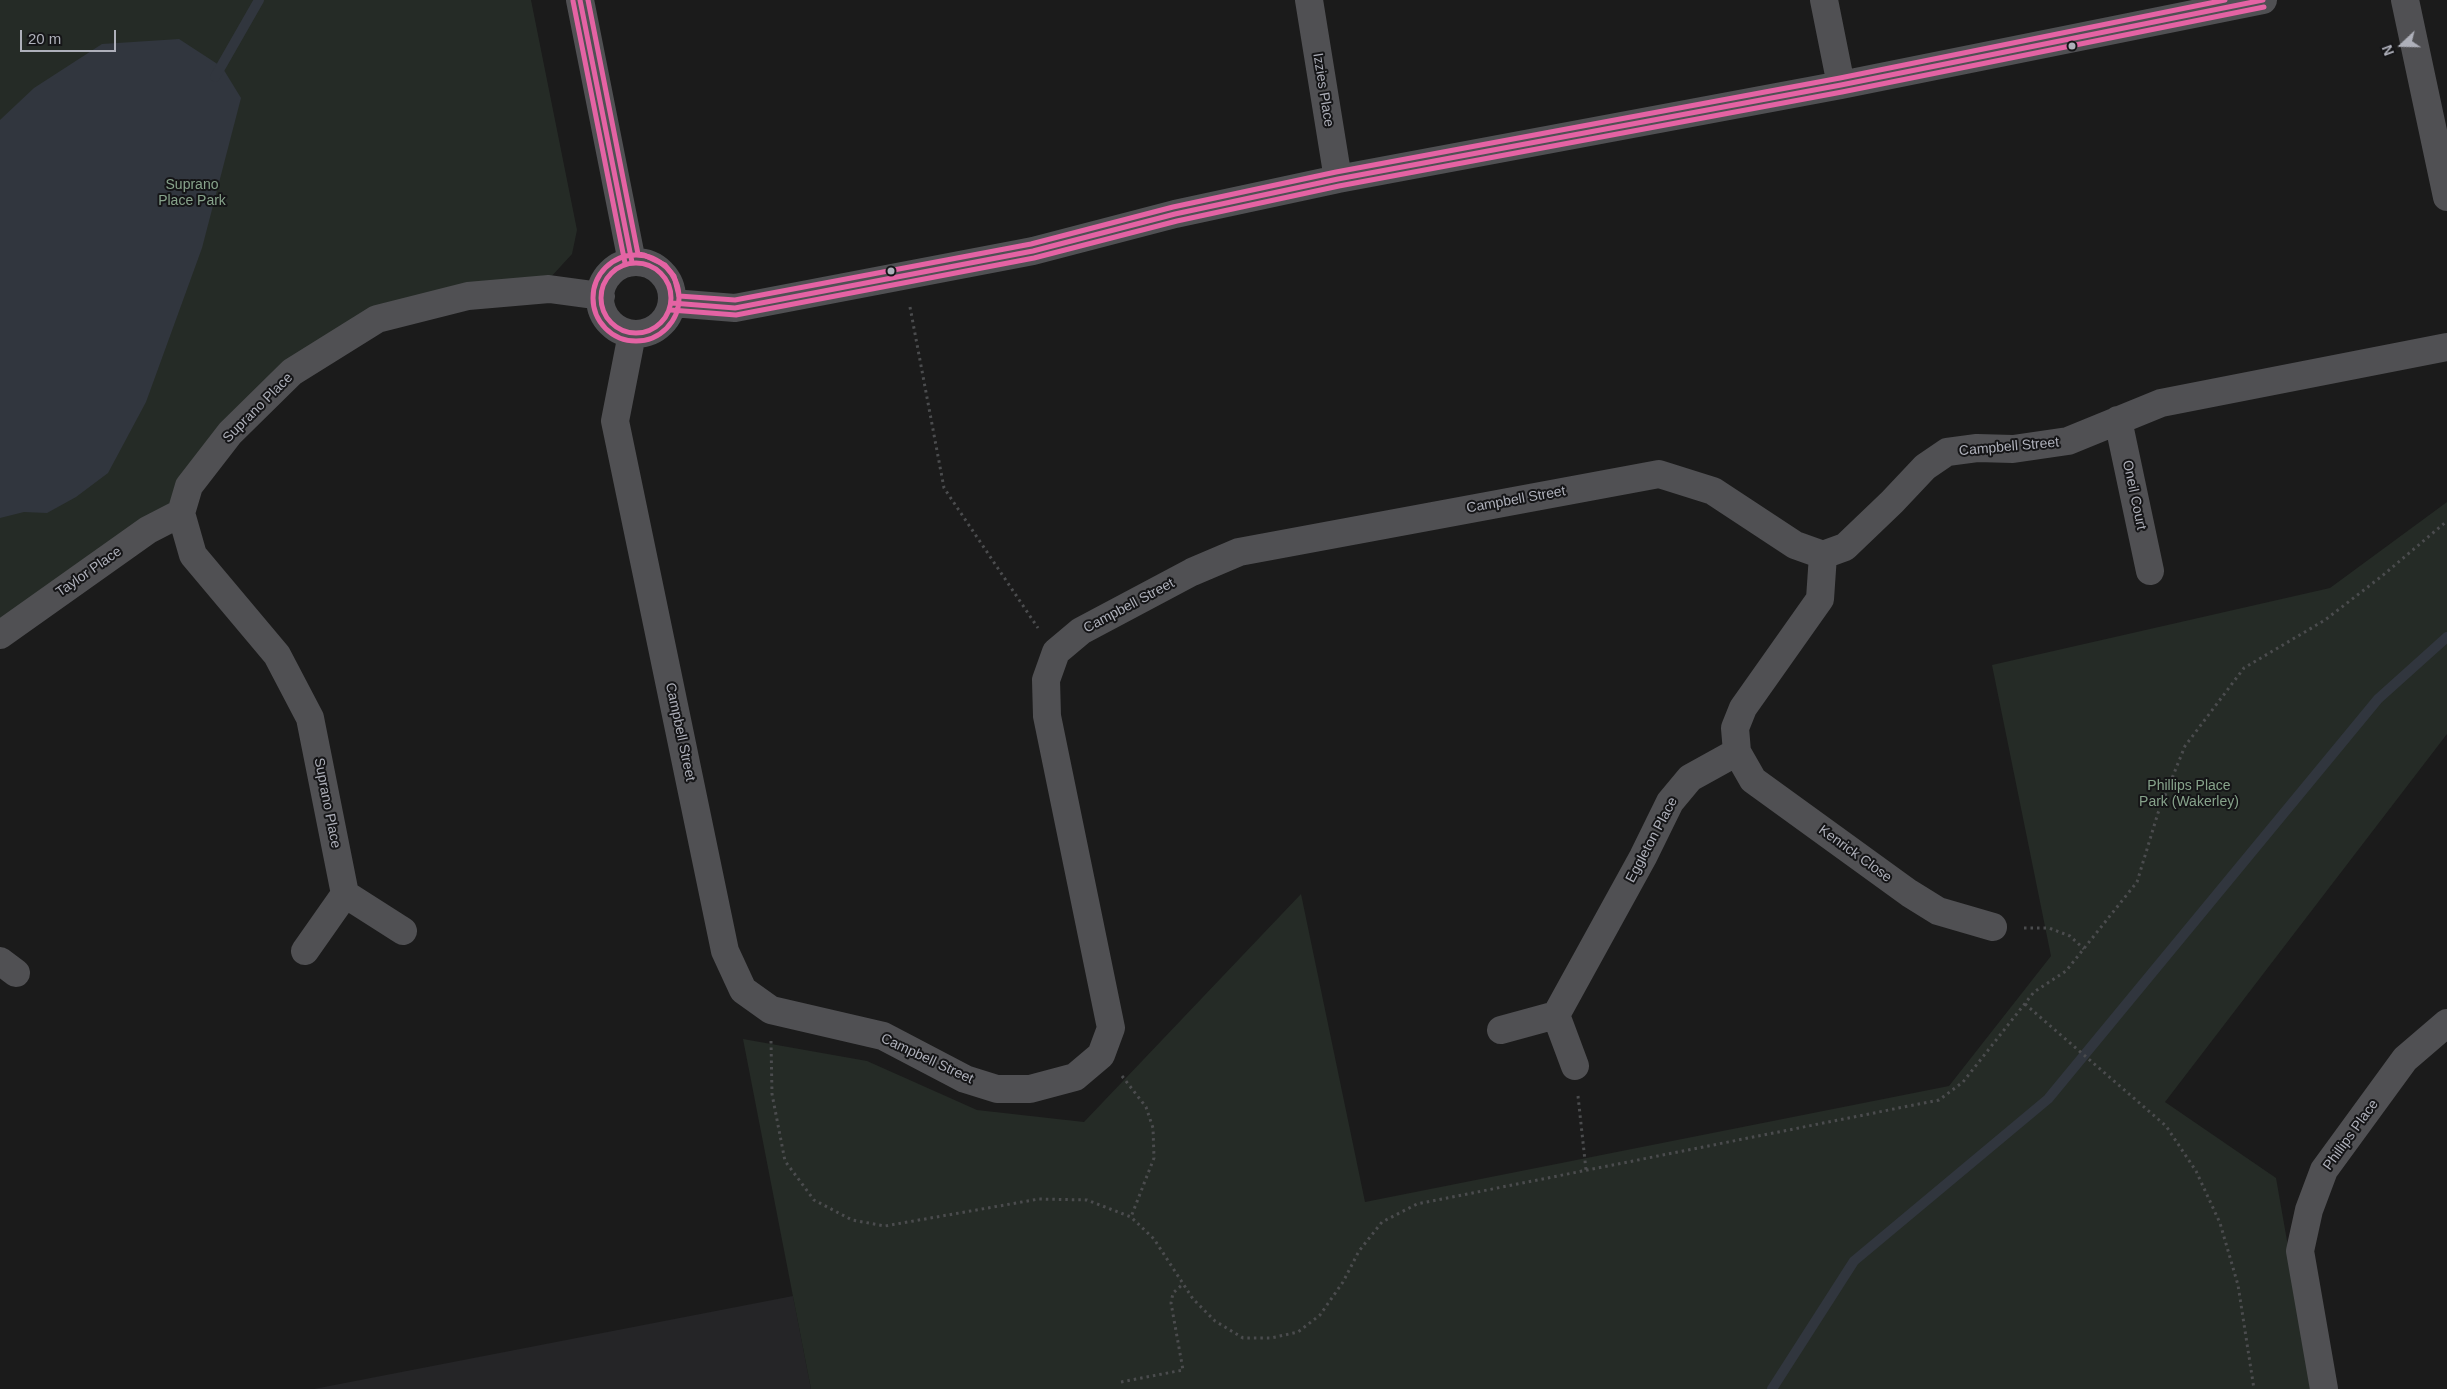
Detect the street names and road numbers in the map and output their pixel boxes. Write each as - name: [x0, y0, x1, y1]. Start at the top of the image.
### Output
- street label: Izzies Place: [1309, 52, 1337, 128]
- street label: Suprano Place: [220, 370, 296, 446]
- street label: Campbell Street: [1958, 434, 2060, 460]
- street label: Oneil Court: [2118, 459, 2150, 531]
- street label: Campbell Street: [1465, 483, 1567, 517]
- street label: Taylor Place: [53, 543, 125, 601]
- street label: Campbell Street: [1081, 575, 1177, 637]
- street label: Campbell Street: [661, 681, 699, 783]
- street label: Suprano Place: [310, 756, 344, 850]
- street label: Eggleton Place: [1622, 794, 1682, 886]
- street label: Kenrick Close: [1815, 822, 1895, 886]
- street label: Campbell Street: [878, 1030, 976, 1088]
- street label: Phillips Place: [2320, 1096, 2382, 1174]

